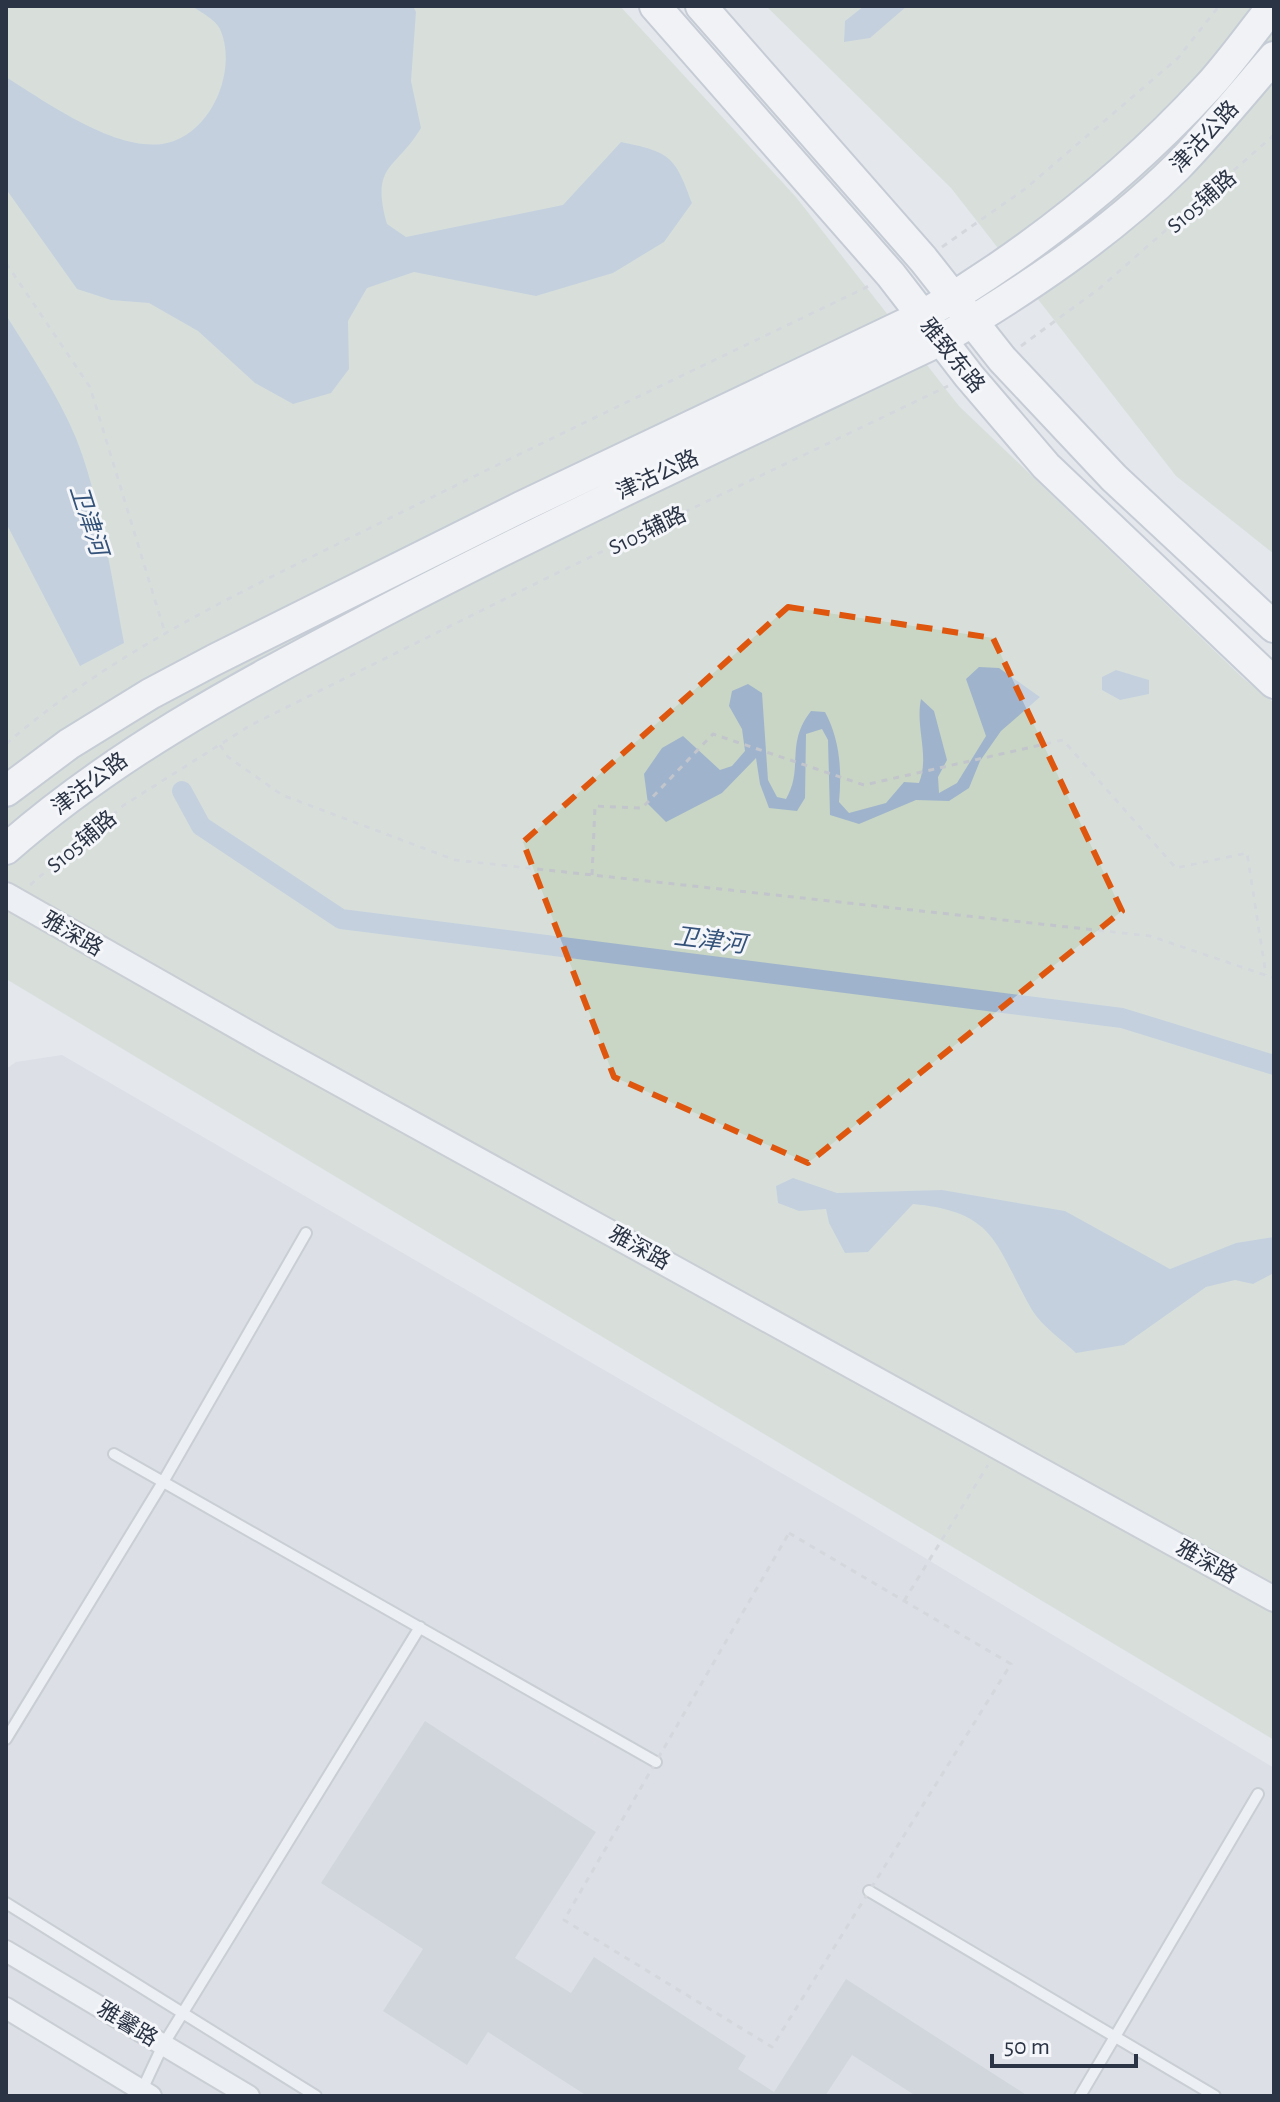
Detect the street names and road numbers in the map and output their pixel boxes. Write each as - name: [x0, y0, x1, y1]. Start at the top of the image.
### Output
- street label: 津沽公路: [1166, 96, 1243, 176]
- street label: S105辅路: [1163, 166, 1240, 237]
- street label: 雅致东路: [916, 314, 989, 397]
- street label: 津沽公路: [612, 445, 702, 503]
- street label: S105辅路: [605, 502, 689, 559]
- street label: 津沽公路: [47, 748, 131, 819]
- street label: S105辅路: [42, 806, 120, 877]
- street label: 雅深路: [38, 907, 107, 960]
- street label: 雅深路: [605, 1221, 674, 1273]
- street label: 雅深路: [1172, 1535, 1241, 1587]
- street label: 雅馨路: [94, 1997, 162, 2050]

